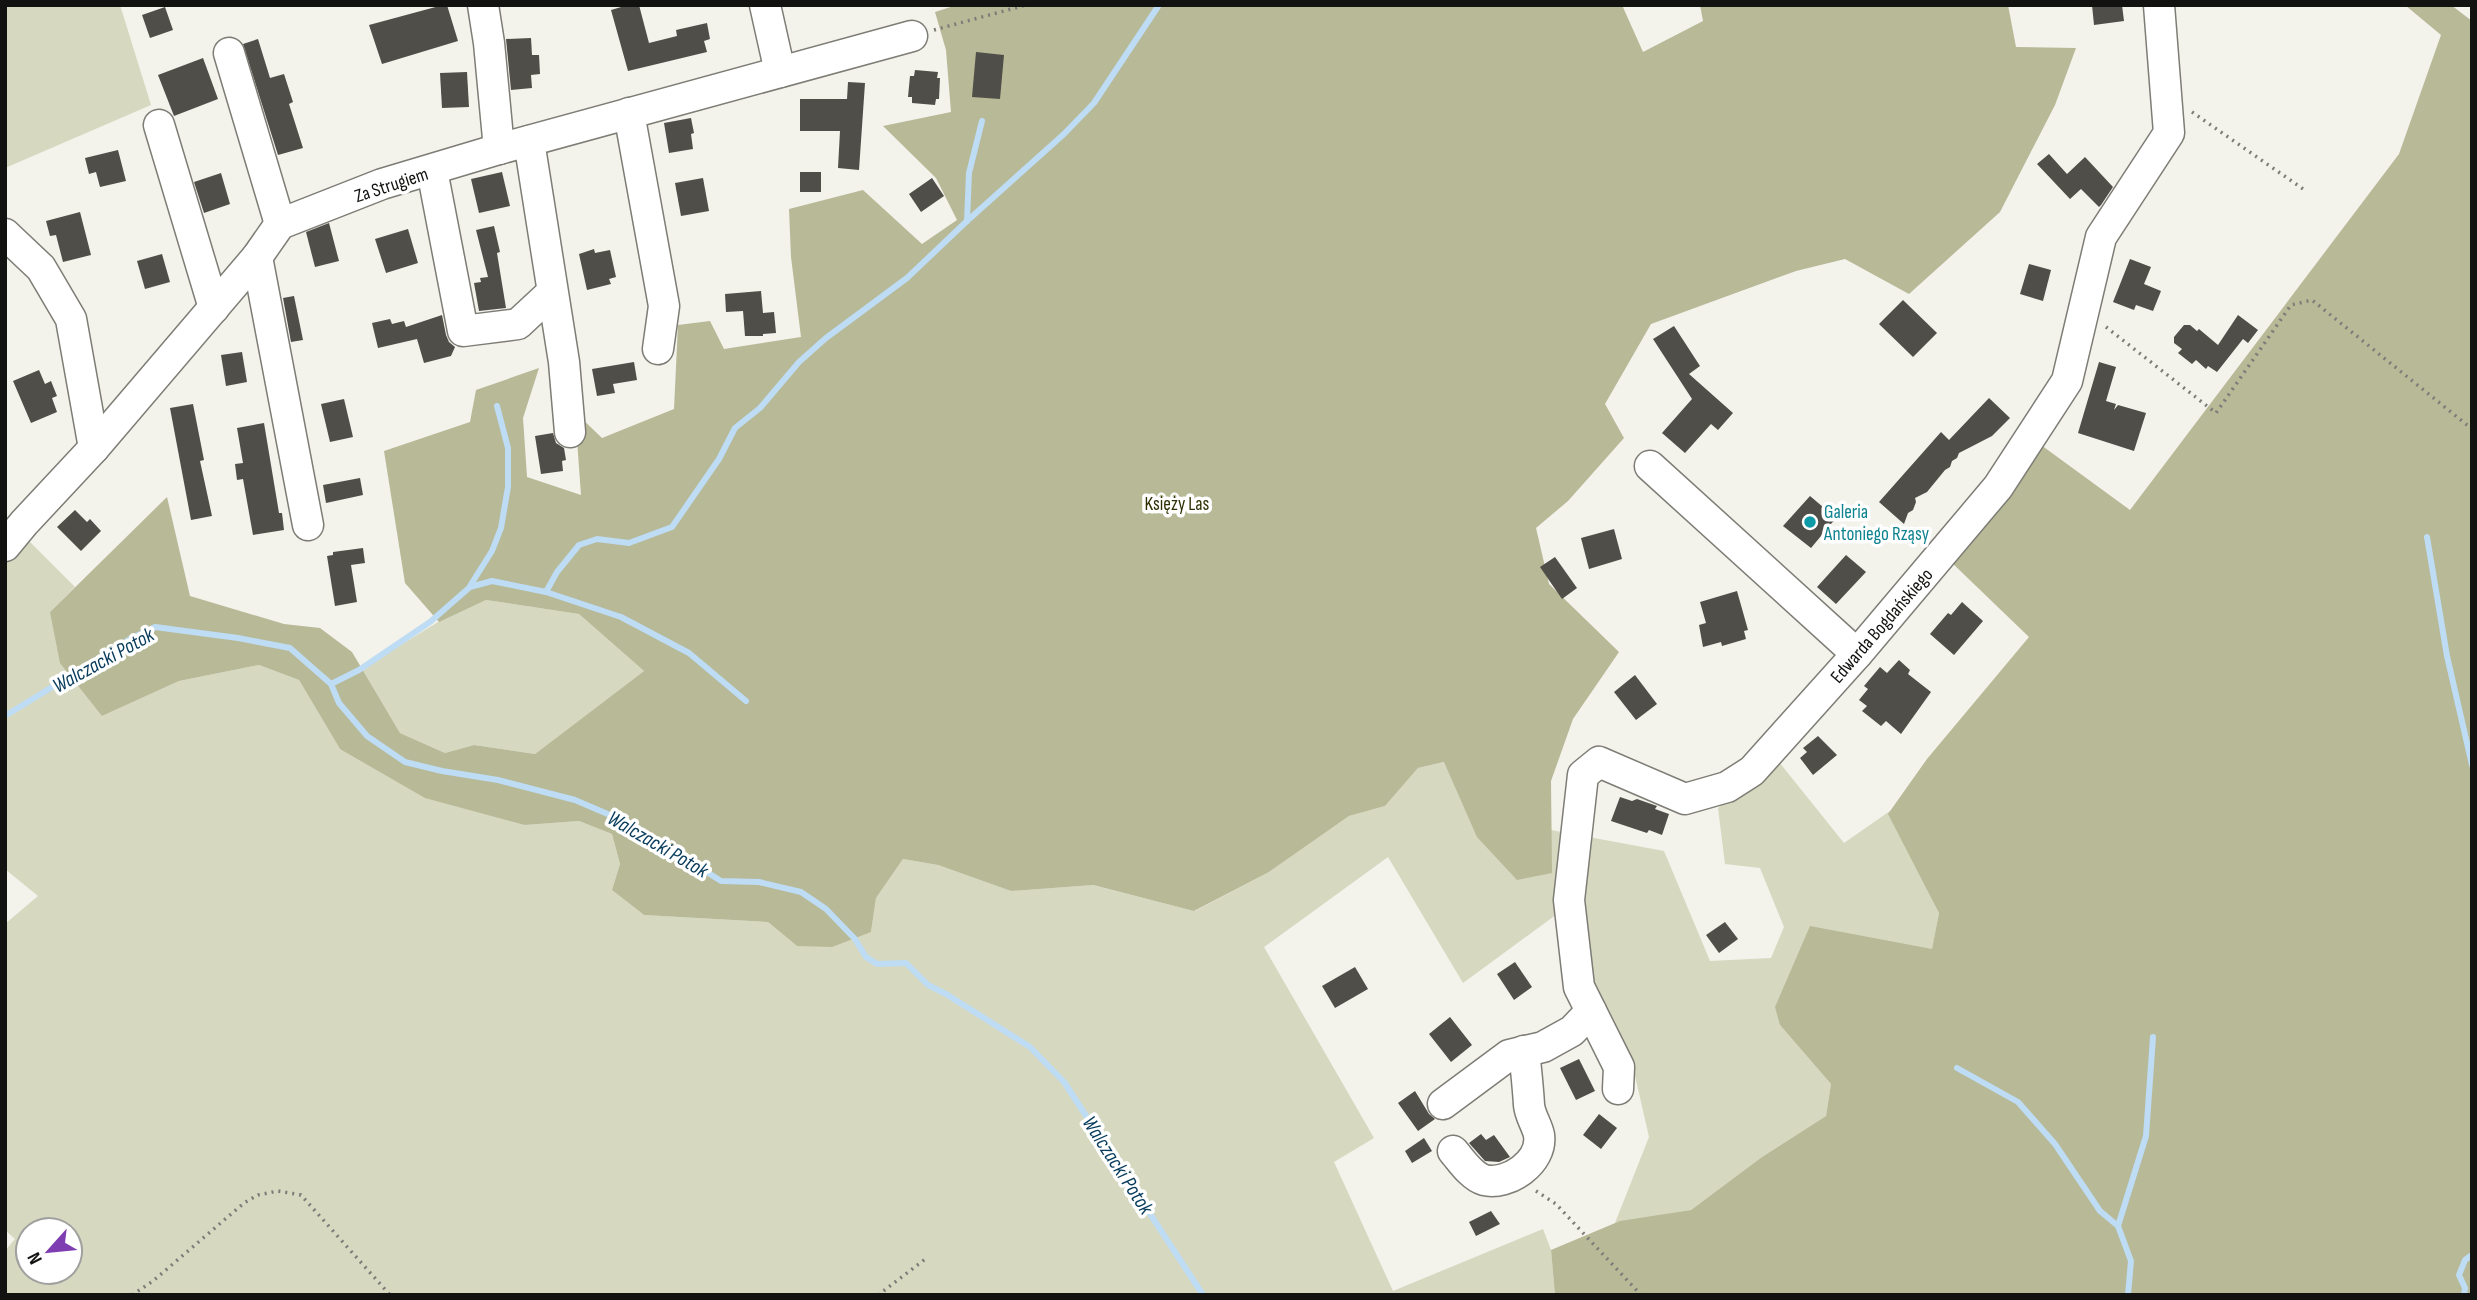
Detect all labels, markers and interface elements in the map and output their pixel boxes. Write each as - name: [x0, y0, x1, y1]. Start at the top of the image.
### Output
- street label: Za Strugiem: [352, 163, 431, 208]
- park label: Księży Las: [1145, 493, 1210, 516]
- place label: Galeria Antoniego Rząsy: [1823, 501, 1930, 546]
- marker: Galeria Antoniego Rząsy: [1802, 514, 1818, 530]
- street label: Edwarda Bogdańskiego: [1826, 564, 1938, 688]
- water label: Walczacki Potok: [48, 622, 159, 699]
- water label: Walczacki Potok: [603, 806, 713, 884]
- water label: Walczacki Potok: [1077, 1112, 1159, 1220]
- north arrow: [14, 1216, 84, 1286]
- text: N: [23, 1248, 48, 1268]

